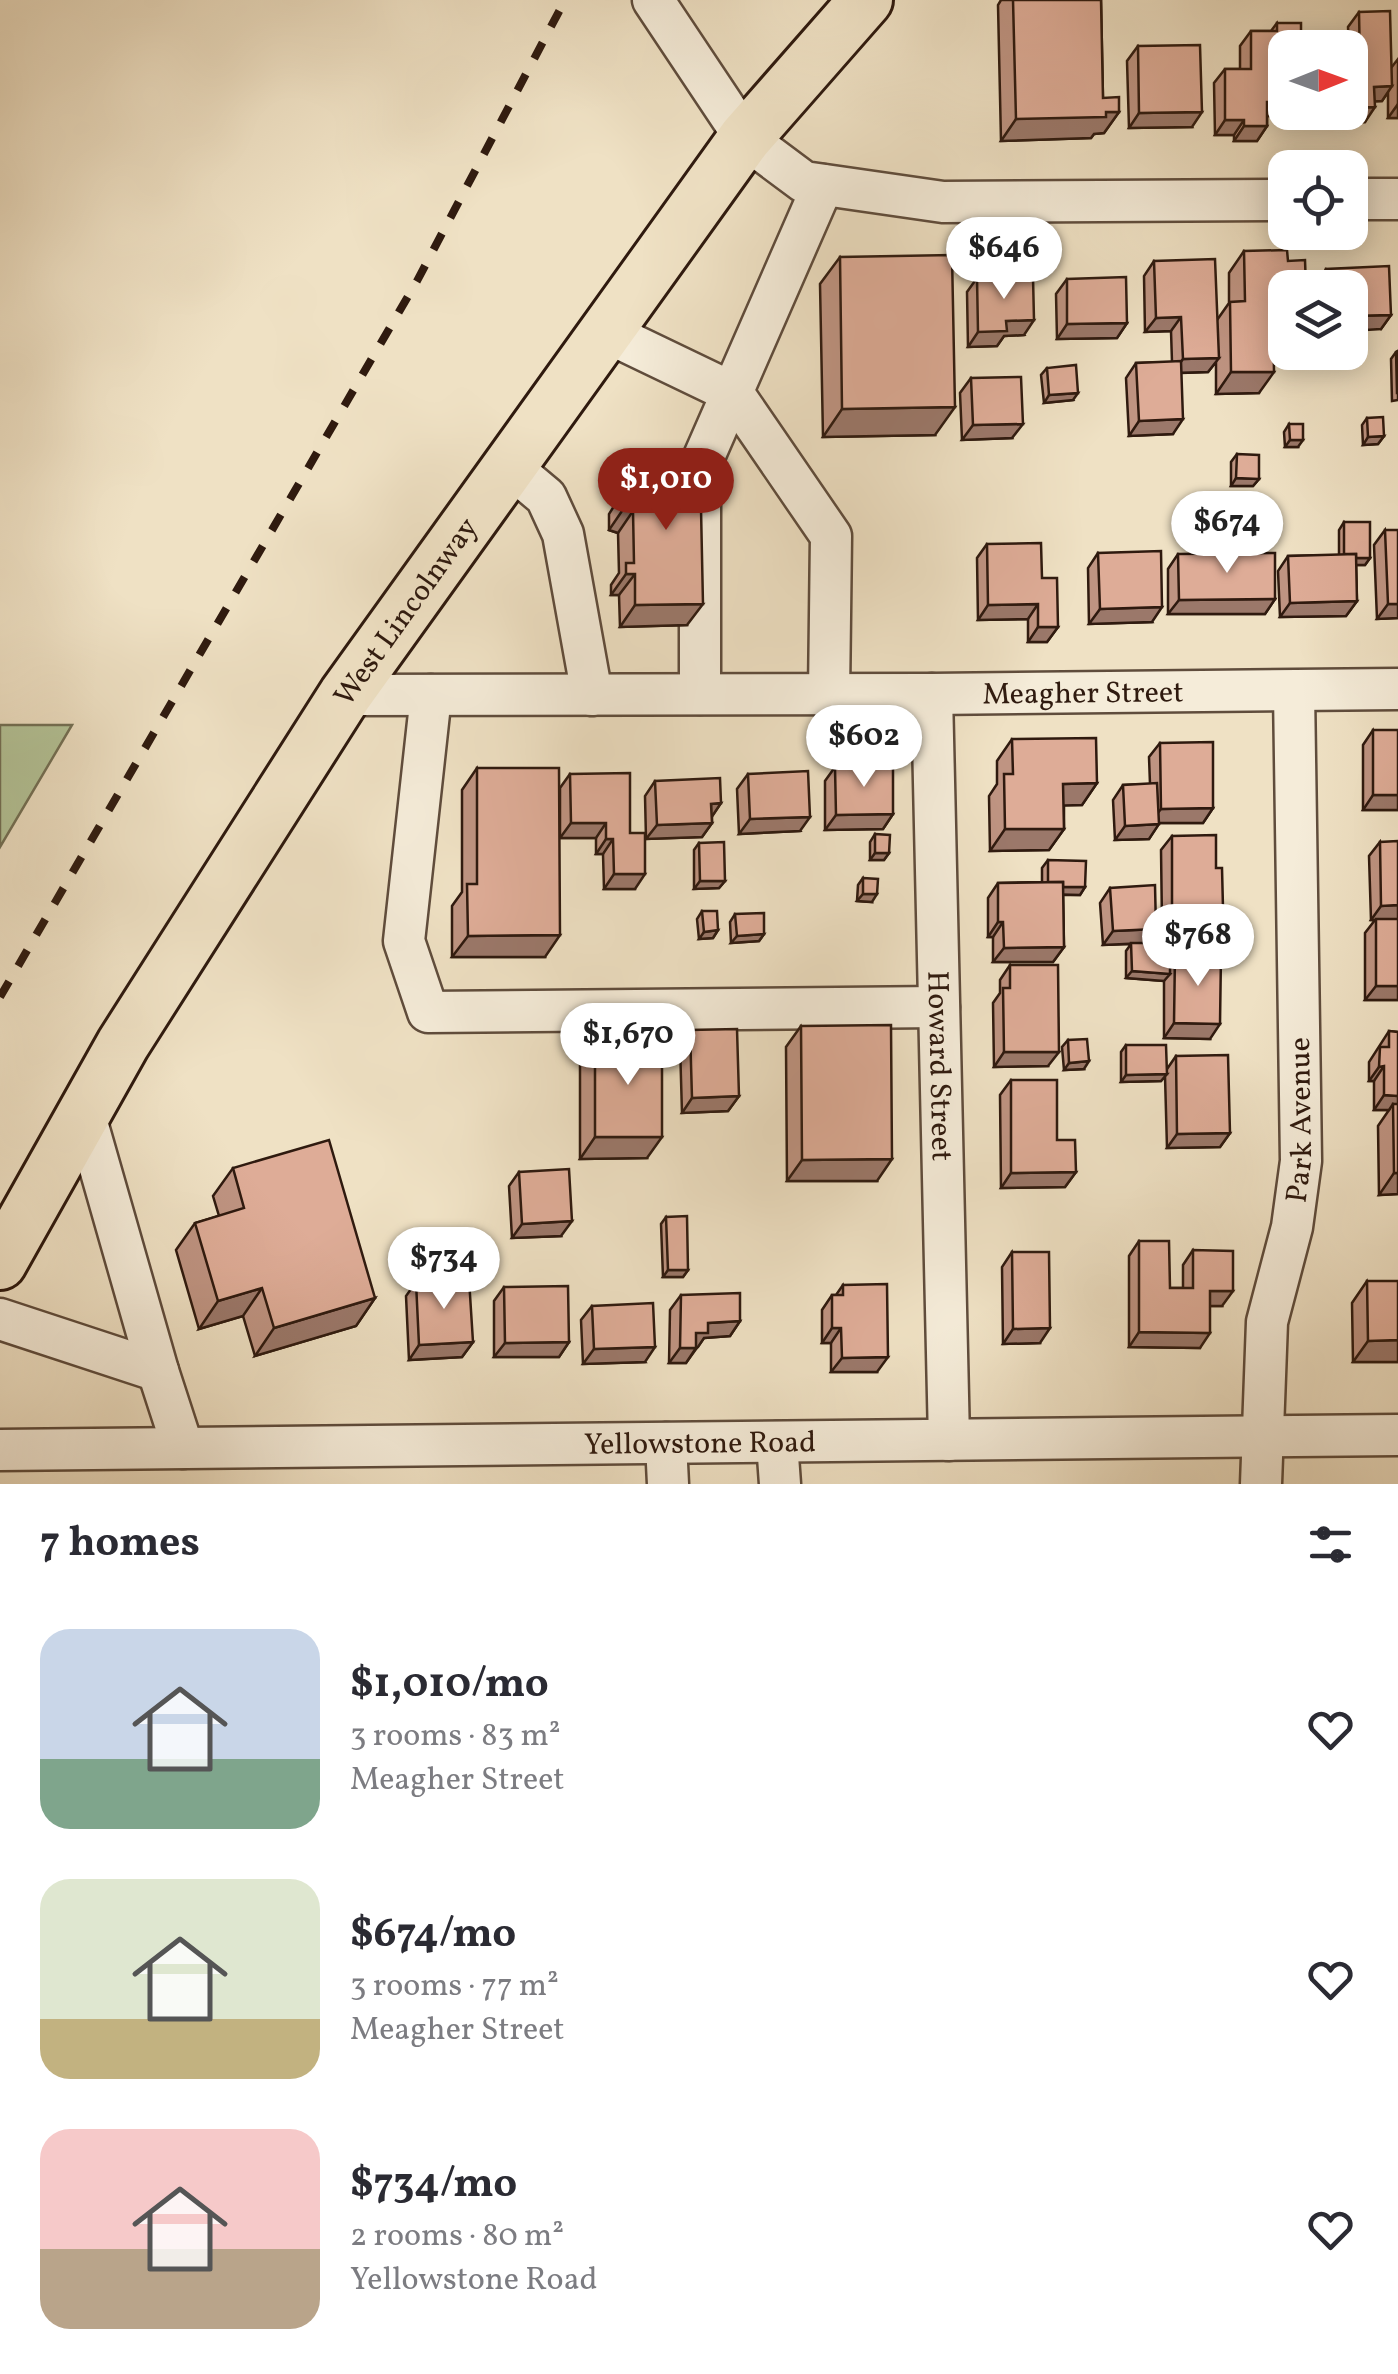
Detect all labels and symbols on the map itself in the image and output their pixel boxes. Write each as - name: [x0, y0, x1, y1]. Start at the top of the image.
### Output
- north arrow: [1268, 30, 1368, 130]
- pin: $646: [945, 217, 1063, 302]
- pin: $1,010: [585, 448, 747, 533]
- pin: $674: [1168, 491, 1286, 576]
- street label: West Lincolnway: [325, 509, 489, 715]
- street label: Meagher Street: [982, 672, 1184, 716]
- pin: $602: [805, 705, 923, 790]
- pin: $768: [1139, 904, 1257, 989]
- street label: Howard Street: [915, 970, 962, 1162]
- pin: $1,670: [547, 1003, 709, 1088]
- street label: Park Avenue: [1277, 1037, 1324, 1205]
- pin: $734: [385, 1227, 503, 1312]
- street label: Yellowstone Road: [584, 1422, 816, 1467]

